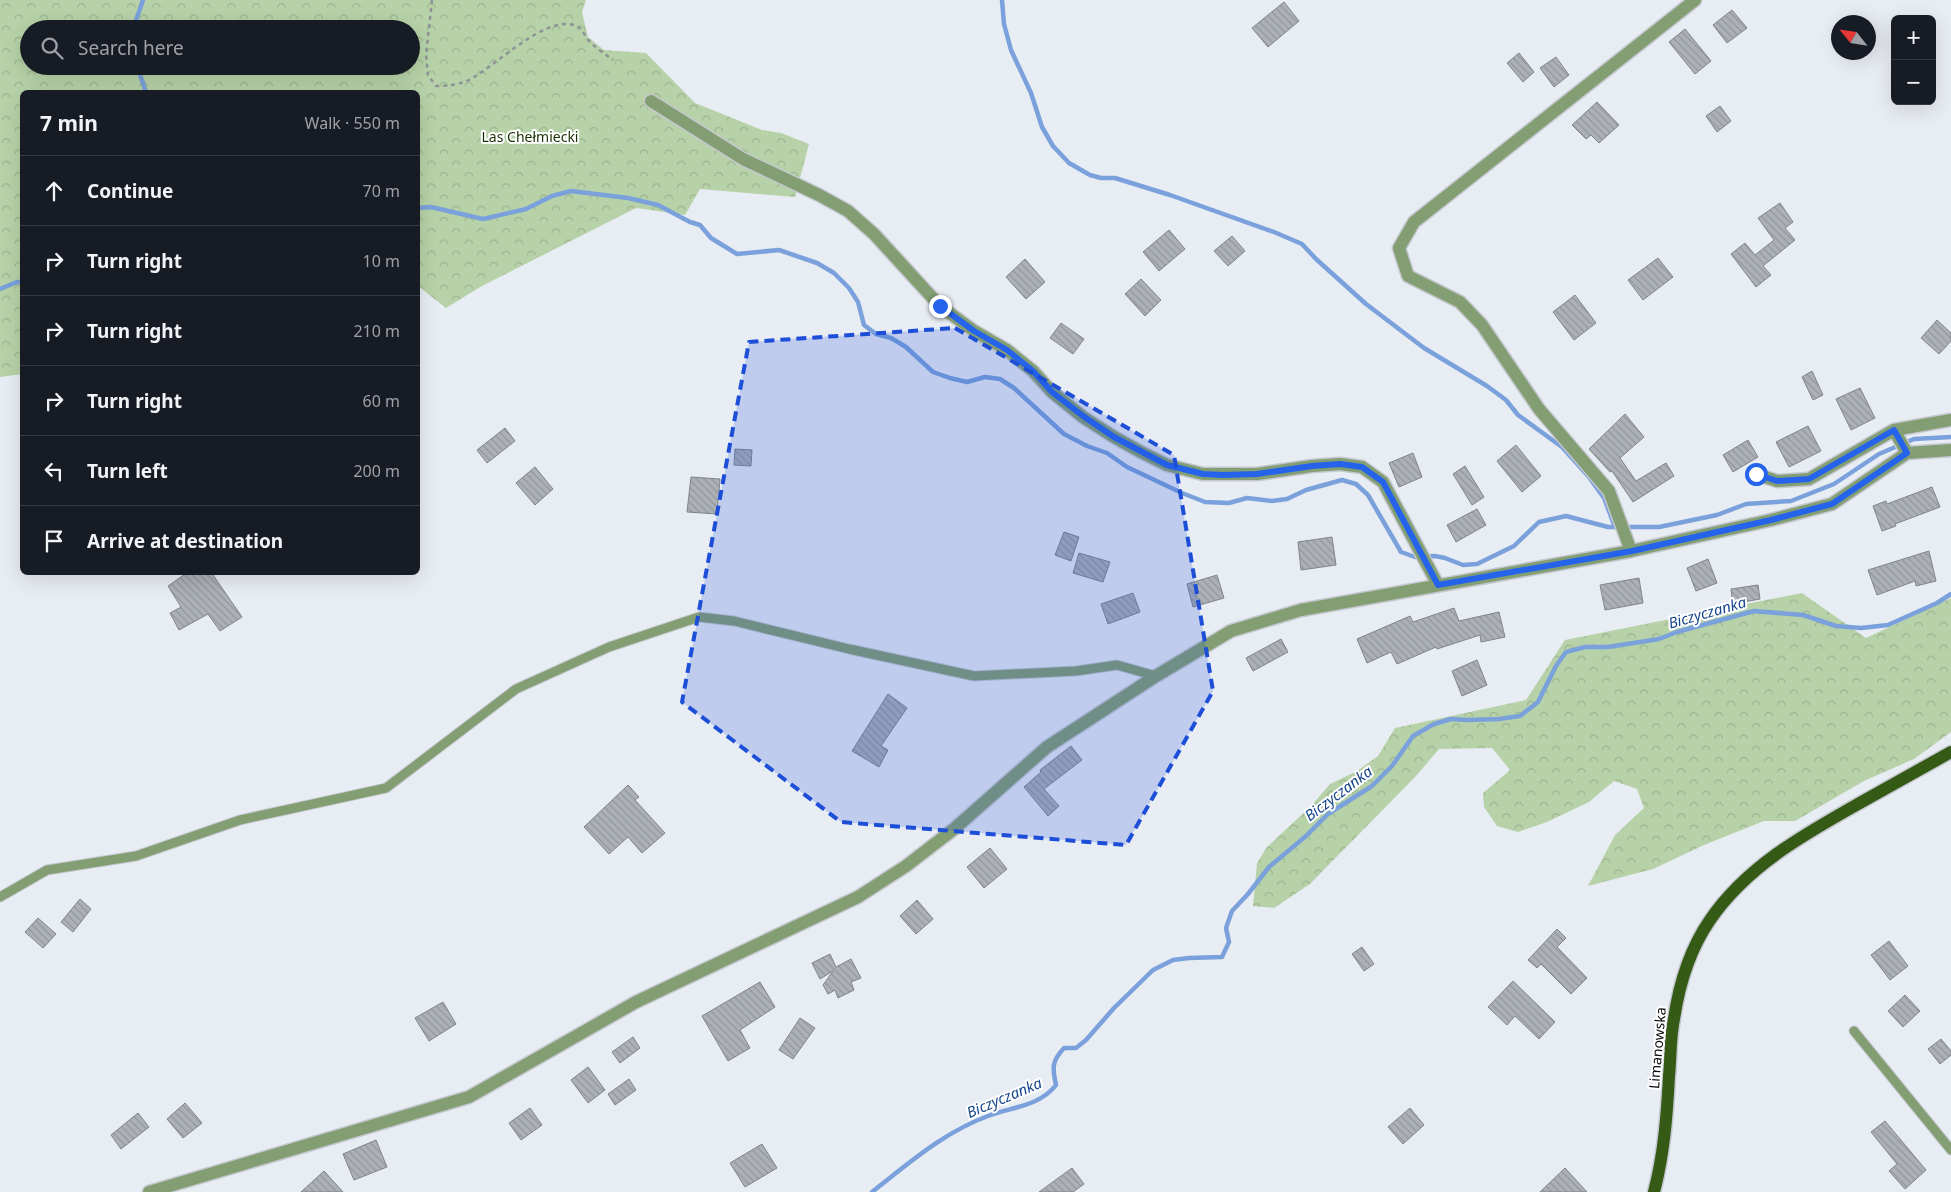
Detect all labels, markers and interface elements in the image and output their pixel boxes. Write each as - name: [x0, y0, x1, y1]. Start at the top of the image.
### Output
- north arrow: [1831, 15, 1876, 60]
- map controls: [1891, 15, 1936, 105]
- button: +: [1891, 15, 1936, 60]
- search box: [20, 20, 420, 75]
- icon: search: [38, 34, 66, 62]
- text: Search here: [78, 35, 184, 61]
- button: −: [1891, 60, 1936, 105]
- text: 7 min: [40, 109, 98, 137]
- text: Walk · 550 m: [305, 112, 400, 134]
- park label: Las Chełmiecki: [482, 127, 578, 146]
- icon: ahead: [40, 177, 68, 205]
- text: Continue: [87, 178, 173, 204]
- text: 70 m: [363, 180, 400, 202]
- icon: right: [40, 247, 68, 275]
- text: Turn right: [87, 248, 182, 274]
- text: 10 m: [363, 250, 400, 272]
- route end: [929, 295, 952, 318]
- icon: right: [40, 317, 68, 345]
- text: Turn right: [87, 318, 182, 344]
- text: 210 m: [353, 320, 400, 342]
- icon: right: [40, 387, 68, 415]
- text: Turn right: [87, 388, 182, 414]
- text: 60 m: [363, 390, 400, 412]
- icon: left: [40, 457, 68, 485]
- text: Turn left: [87, 458, 168, 484]
- text: 200 m: [353, 460, 400, 482]
- route start: [1745, 463, 1768, 486]
- icon: arrive: [40, 527, 68, 555]
- text: Arrive at destination: [87, 528, 283, 554]
- water label: Biczyczanka: [1666, 591, 1749, 633]
- water label: Biczyczanka: [1300, 761, 1376, 825]
- street label: Limanowska: [1644, 1006, 1670, 1090]
- water label: Biczyczanka: [963, 1072, 1045, 1122]

